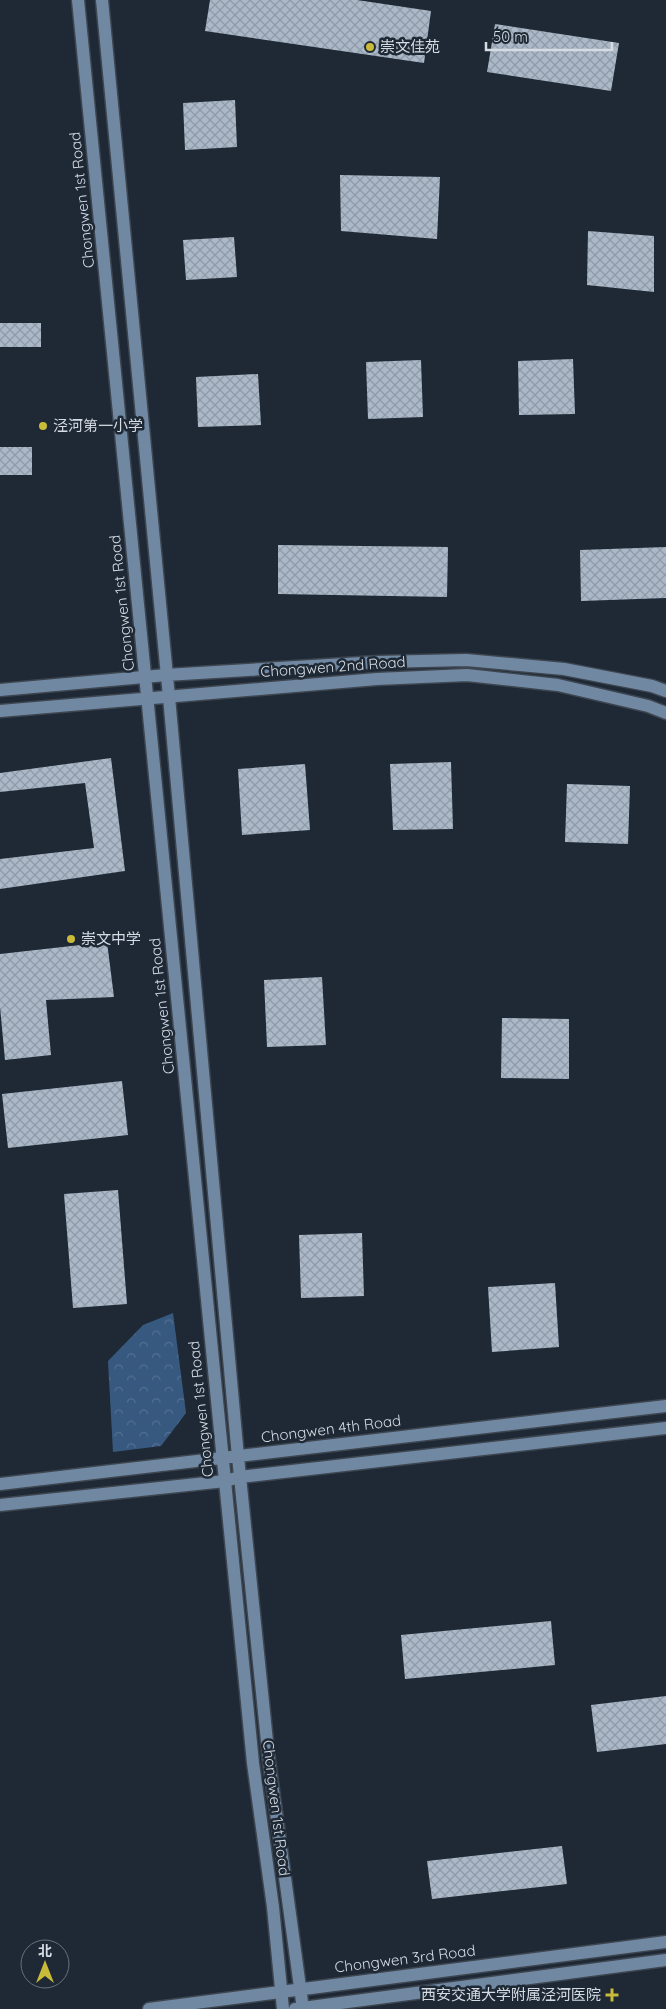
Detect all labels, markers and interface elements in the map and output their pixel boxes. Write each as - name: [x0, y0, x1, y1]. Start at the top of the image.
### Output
- scale bar: [486, 20, 612, 52]
- text: 50 m: [493, 27, 528, 46]
- place label: 崇文佳苑: [380, 37, 440, 56]
- marker: 崇文佳苑: [364, 41, 376, 53]
- street label: Chongwen 1st Road: [65, 131, 98, 269]
- place label: 泾河第一小学: [53, 416, 143, 435]
- marker: 泾河第一小学: [37, 420, 49, 432]
- street label: Chongwen 1st Road: [105, 534, 138, 672]
- street label: Chongwen 2nd Road: [260, 652, 406, 681]
- place label: 崇文中学: [81, 929, 141, 948]
- marker: 崇文中学: [65, 933, 77, 945]
- street label: Chongwen 1st Road: [145, 937, 178, 1075]
- street label: Chongwen 1st Road: [184, 1340, 217, 1478]
- street label: Chongwen 4th Road: [260, 1410, 402, 1447]
- street label: Chongwen 1st Road: [259, 1739, 294, 1877]
- north arrow: [20, 1939, 70, 1989]
- street label: Chongwen 3rd Road: [333, 1940, 476, 1977]
- text: 北: [38, 1942, 52, 1960]
- place label: 西安交通大学附属泾河医院: [421, 1985, 601, 2004]
- marker: 西安交通大学附属泾河医院: [605, 1988, 619, 2002]

